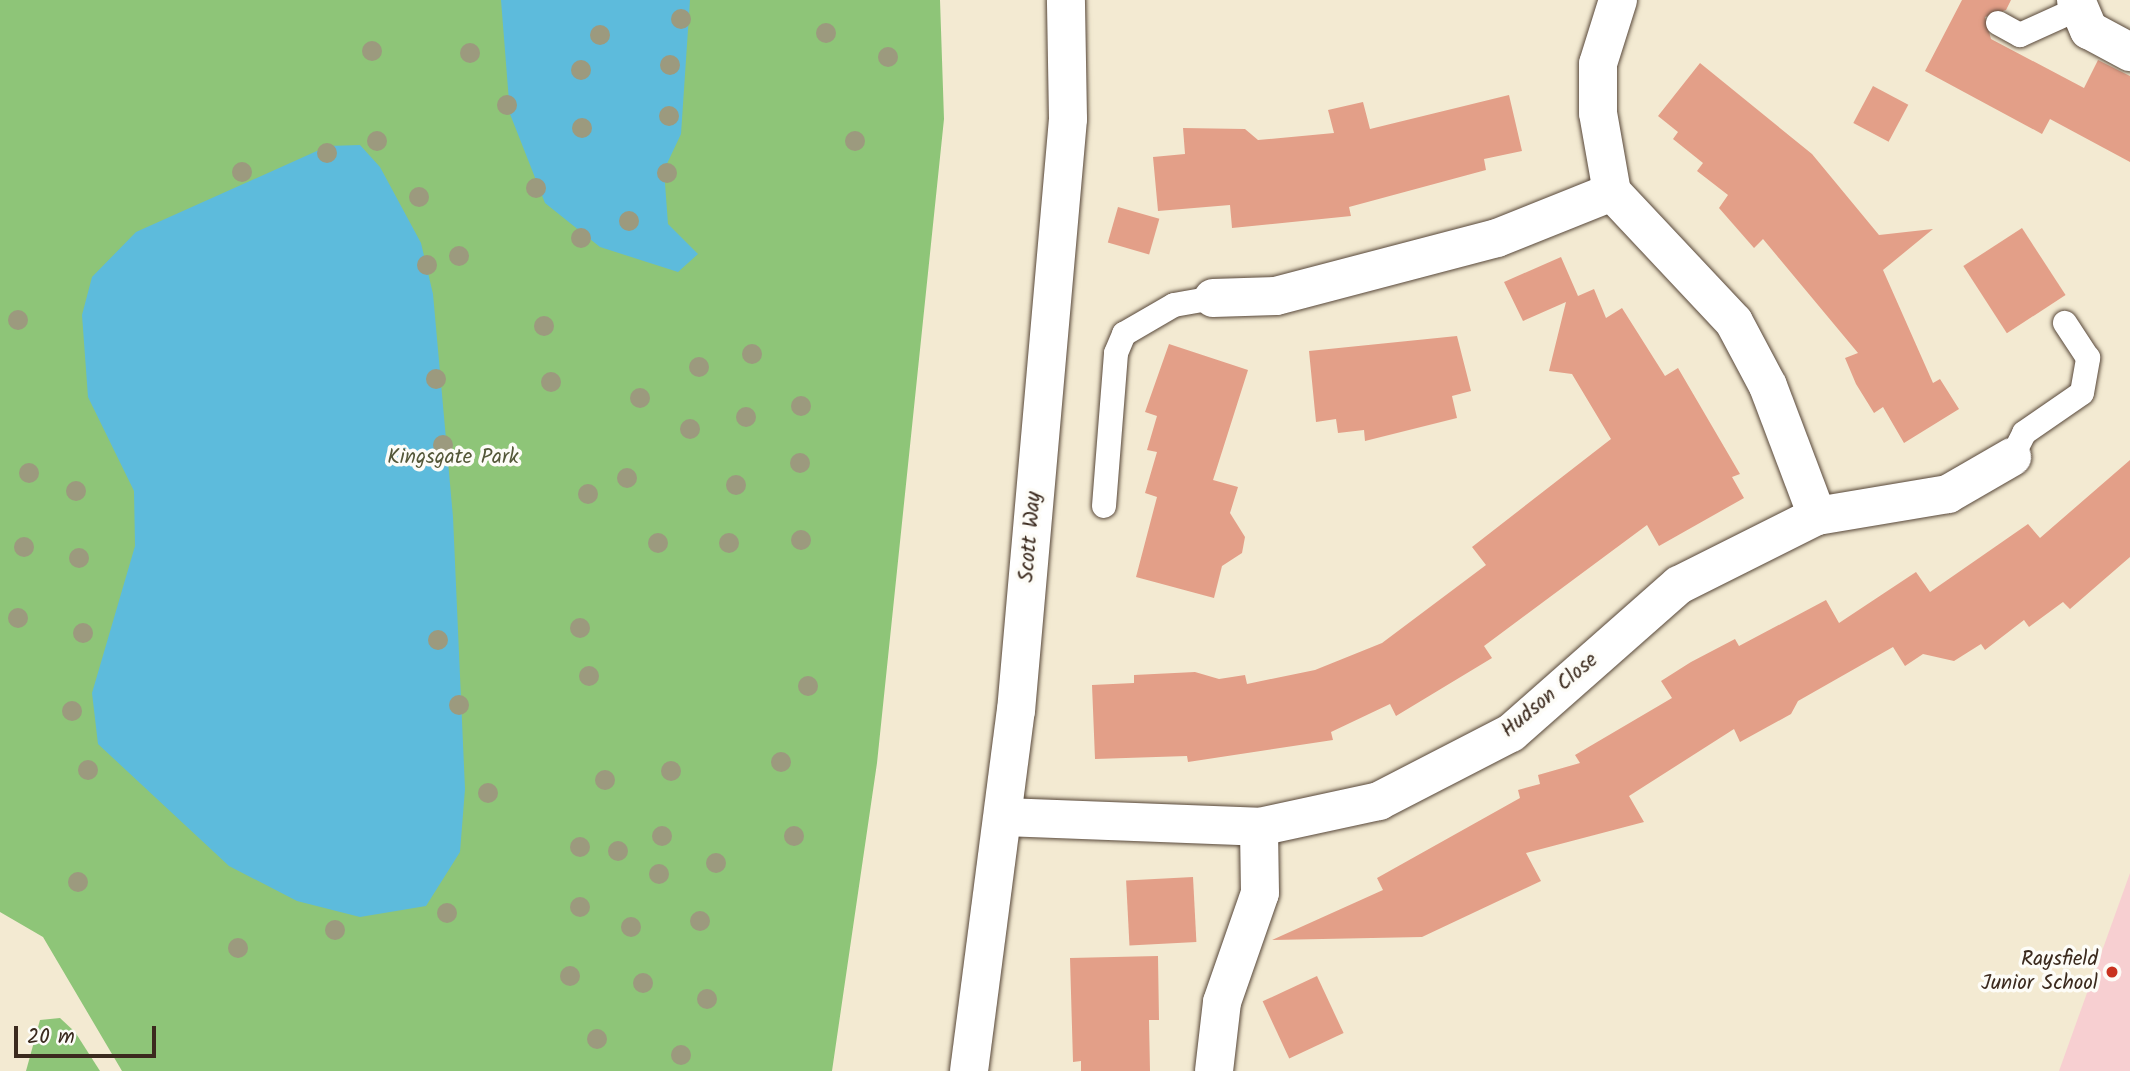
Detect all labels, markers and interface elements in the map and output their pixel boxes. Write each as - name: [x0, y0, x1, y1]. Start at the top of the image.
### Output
- park label: Kingsgate Park: [387, 445, 519, 471]
- street label: Scott Way: [1014, 491, 1048, 583]
- street label: Hudson Close: [1497, 648, 1603, 744]
- place label: Raysfield Junior School: [1981, 947, 2098, 997]
- marker: Raysfield Junior School: [2104, 964, 2120, 980]
- scale bar: [18, 1012, 159, 1056]
- text: 20 m: [27, 1021, 75, 1054]

